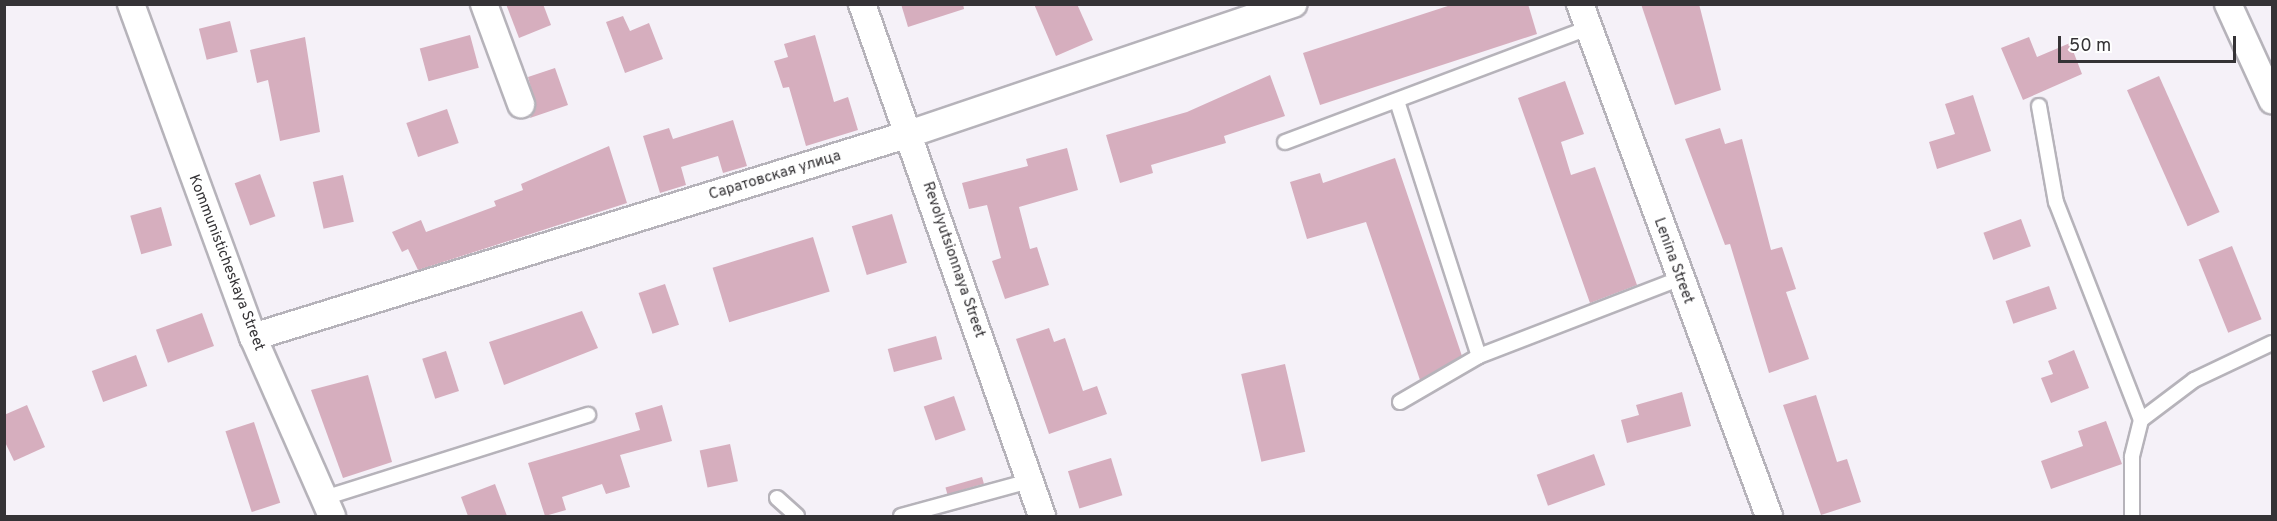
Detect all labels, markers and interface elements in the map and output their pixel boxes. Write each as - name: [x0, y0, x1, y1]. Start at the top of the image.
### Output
- scale bar: [2061, 24, 2240, 62]
- text: 50 m: [2069, 35, 2111, 58]
- street label: Саратовская улица: [707, 147, 843, 205]
- street label: Kommunisticheskaya Street: [184, 172, 268, 354]
- street label: Revolyutsionnaya Street: [918, 180, 988, 340]
- street label: Lenina Street: [1649, 216, 1697, 306]

